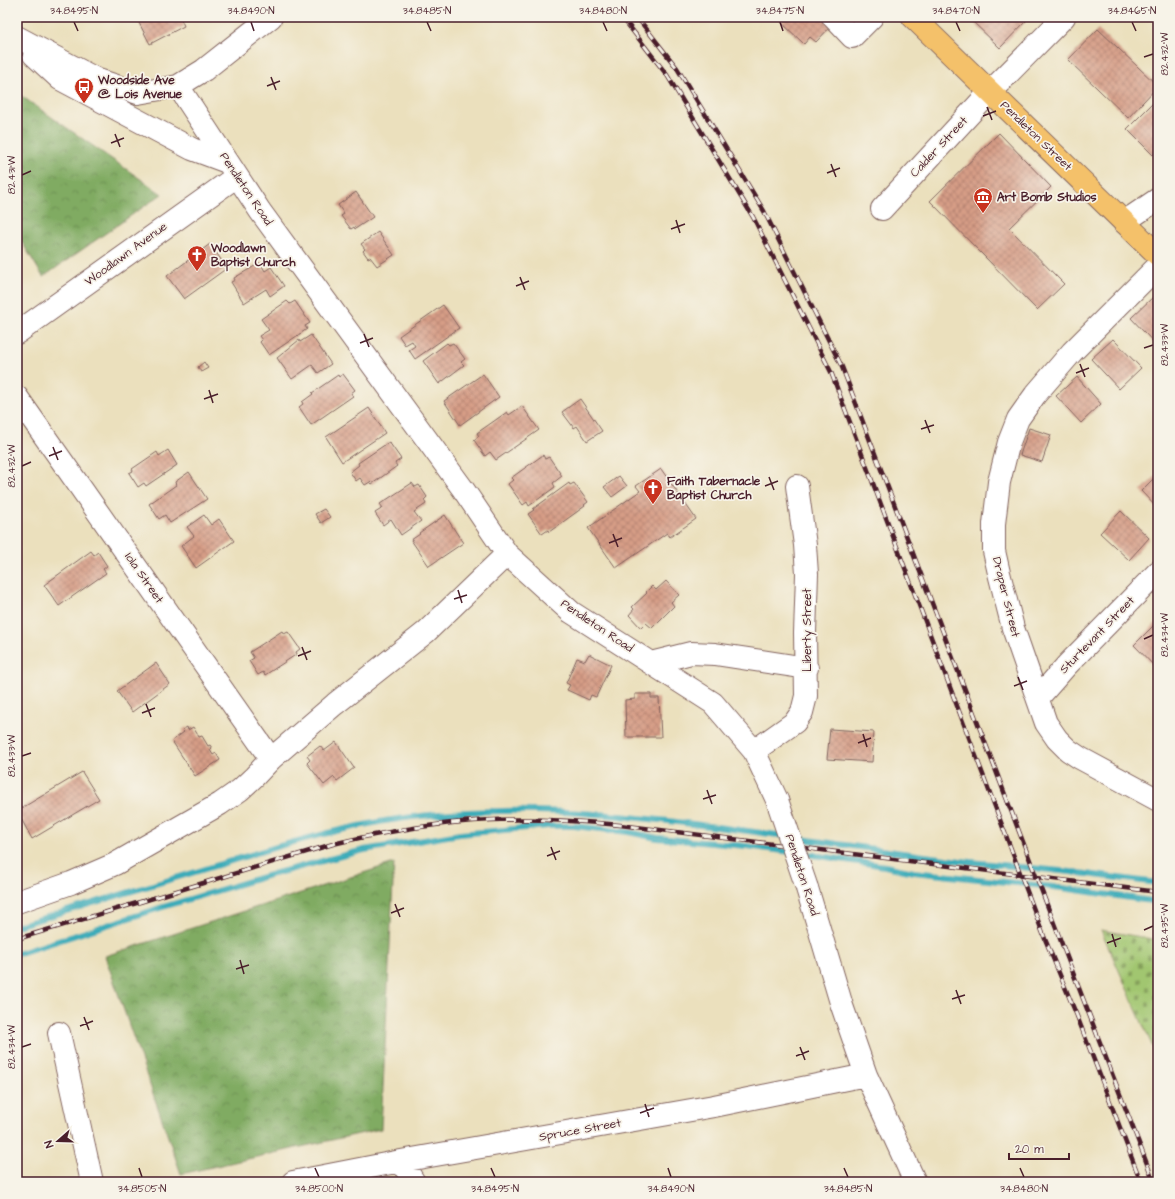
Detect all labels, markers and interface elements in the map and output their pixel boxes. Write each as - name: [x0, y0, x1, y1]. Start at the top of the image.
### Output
- text: 34.8495°N: [50, 4, 98, 18]
- text: 34.8490°N: [227, 4, 275, 18]
- text: 34.8485°N: [403, 4, 451, 18]
- text: 34.8480°N: [579, 4, 627, 18]
- text: 34.8475°N: [756, 4, 804, 18]
- text: 34.8470°N: [932, 4, 980, 18]
- text: 34.8465°N: [1108, 4, 1156, 18]
- text: 82.432°W: [1158, 32, 1172, 75]
- place label: Woodside Ave @ Lois Avenue: [97, 72, 183, 103]
- bus stop icon: Woodside Ave @ Lois Avenue: [73, 76, 95, 104]
- street label: Pendleton Street: [996, 97, 1076, 175]
- street label: Calder Street: [906, 113, 972, 181]
- street label: Pendleton Road: [215, 149, 277, 229]
- text: 82.431°W: [5, 155, 19, 194]
- museum icon: Art Bomb Studios: [972, 186, 994, 214]
- place label: Art Bomb Studios: [997, 189, 1097, 206]
- street label: Woodlawn Avenue: [81, 218, 171, 290]
- place label: Woodlawn Baptist Church: [210, 240, 296, 272]
- church icon: Woodlawn Baptist Church: [186, 244, 208, 272]
- text: 82.433°W: [1158, 323, 1172, 366]
- text: 82.432°W: [5, 444, 19, 487]
- place label: Faith Tabernacle Baptist Church: [667, 473, 761, 505]
- church icon: Faith Tabernacle Baptist Church: [642, 477, 664, 505]
- street label: Iola Street: [120, 549, 168, 607]
- street label: Draper Street: [988, 555, 1024, 639]
- street label: Liberty Street: [799, 588, 817, 672]
- street label: Sturtevant Street: [1056, 592, 1139, 677]
- street label: Pendleton Road: [557, 595, 637, 657]
- text: 82.434°W: [1158, 612, 1172, 657]
- text: 82.433°W: [5, 734, 19, 777]
- street label: Pendleton Road: [781, 832, 823, 918]
- text: 82.435°W: [1158, 903, 1172, 948]
- text: 82.434°W: [5, 1024, 19, 1069]
- street label: Spruce Street: [538, 1114, 622, 1146]
- north arrow: [38, 1121, 78, 1161]
- scale bar: [1009, 1135, 1069, 1161]
- text: N: [41, 1138, 57, 1150]
- text: 20 m: [1015, 1141, 1044, 1158]
- text: 34.8505°N: [118, 1182, 166, 1196]
- text: 34.8500°N: [295, 1182, 343, 1196]
- text: 34.8495°N: [471, 1182, 519, 1196]
- text: 34.8490°N: [647, 1182, 695, 1196]
- text: 34.8485°N: [824, 1182, 872, 1196]
- text: 34.8480°N: [1000, 1182, 1048, 1196]

